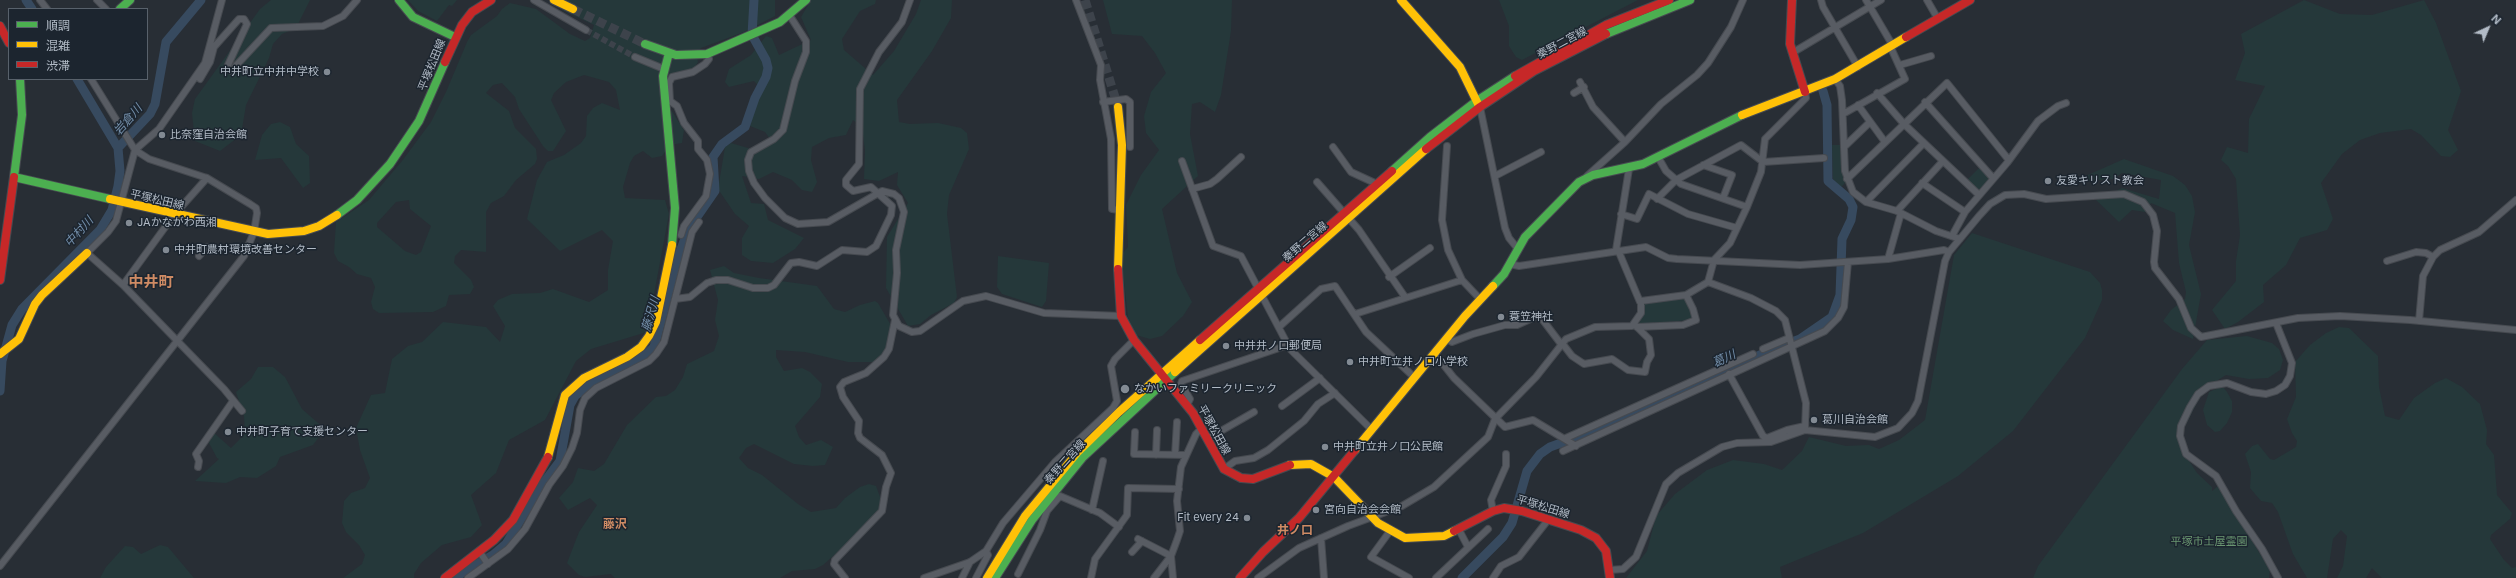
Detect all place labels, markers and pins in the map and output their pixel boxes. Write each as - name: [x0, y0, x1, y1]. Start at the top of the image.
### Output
- place label: 中井町立中井中学校: [220, 65, 319, 79]
- marker: 中井町立中井中学校: [322, 67, 332, 77]
- place label: 比奈窪自治会館: [170, 128, 247, 142]
- marker: 比奈窪自治会館: [157, 130, 167, 140]
- place label: 友愛キリスト教会: [2056, 174, 2144, 188]
- marker: 友愛キリスト教会: [2043, 176, 2053, 186]
- place label: JAかながわ西湘: [137, 216, 217, 230]
- marker: JAかながわ西湘: [124, 218, 134, 228]
- place label: 中井町農村環境改善センター: [174, 243, 317, 257]
- marker: 中井町農村環境改善センター: [161, 245, 171, 255]
- place label: 蓑笠神社: [1509, 310, 1553, 324]
- marker: 蓑笠神社: [1496, 312, 1506, 322]
- place label: 中井井ノ口郵便局: [1234, 339, 1322, 353]
- marker: 中井井ノ口郵便局: [1221, 341, 1231, 351]
- place label: 中井町立井ノ口小学校: [1358, 355, 1468, 369]
- marker: 中井町立井ノ口小学校: [1345, 357, 1355, 367]
- place label: なかいファミリークリニック: [1134, 382, 1277, 396]
- marker: なかいファミリークリニック: [1119, 383, 1131, 395]
- place label: 葛川自治会館: [1822, 413, 1888, 427]
- marker: 葛川自治会館: [1809, 415, 1819, 425]
- place label: 中井町子育て支援センター: [236, 425, 368, 439]
- marker: 中井町子育て支援センター: [223, 427, 233, 437]
- place label: 中井町立井ノ口公民館: [1333, 440, 1443, 454]
- marker: 中井町立井ノ口公民館: [1320, 442, 1330, 452]
- place label: 宮向自治会会館: [1324, 503, 1401, 517]
- marker: 宮向自治会会館: [1311, 505, 1321, 515]
- place label: Fit every 24: [1177, 511, 1239, 525]
- marker: Fit every 24: [1242, 513, 1252, 523]

